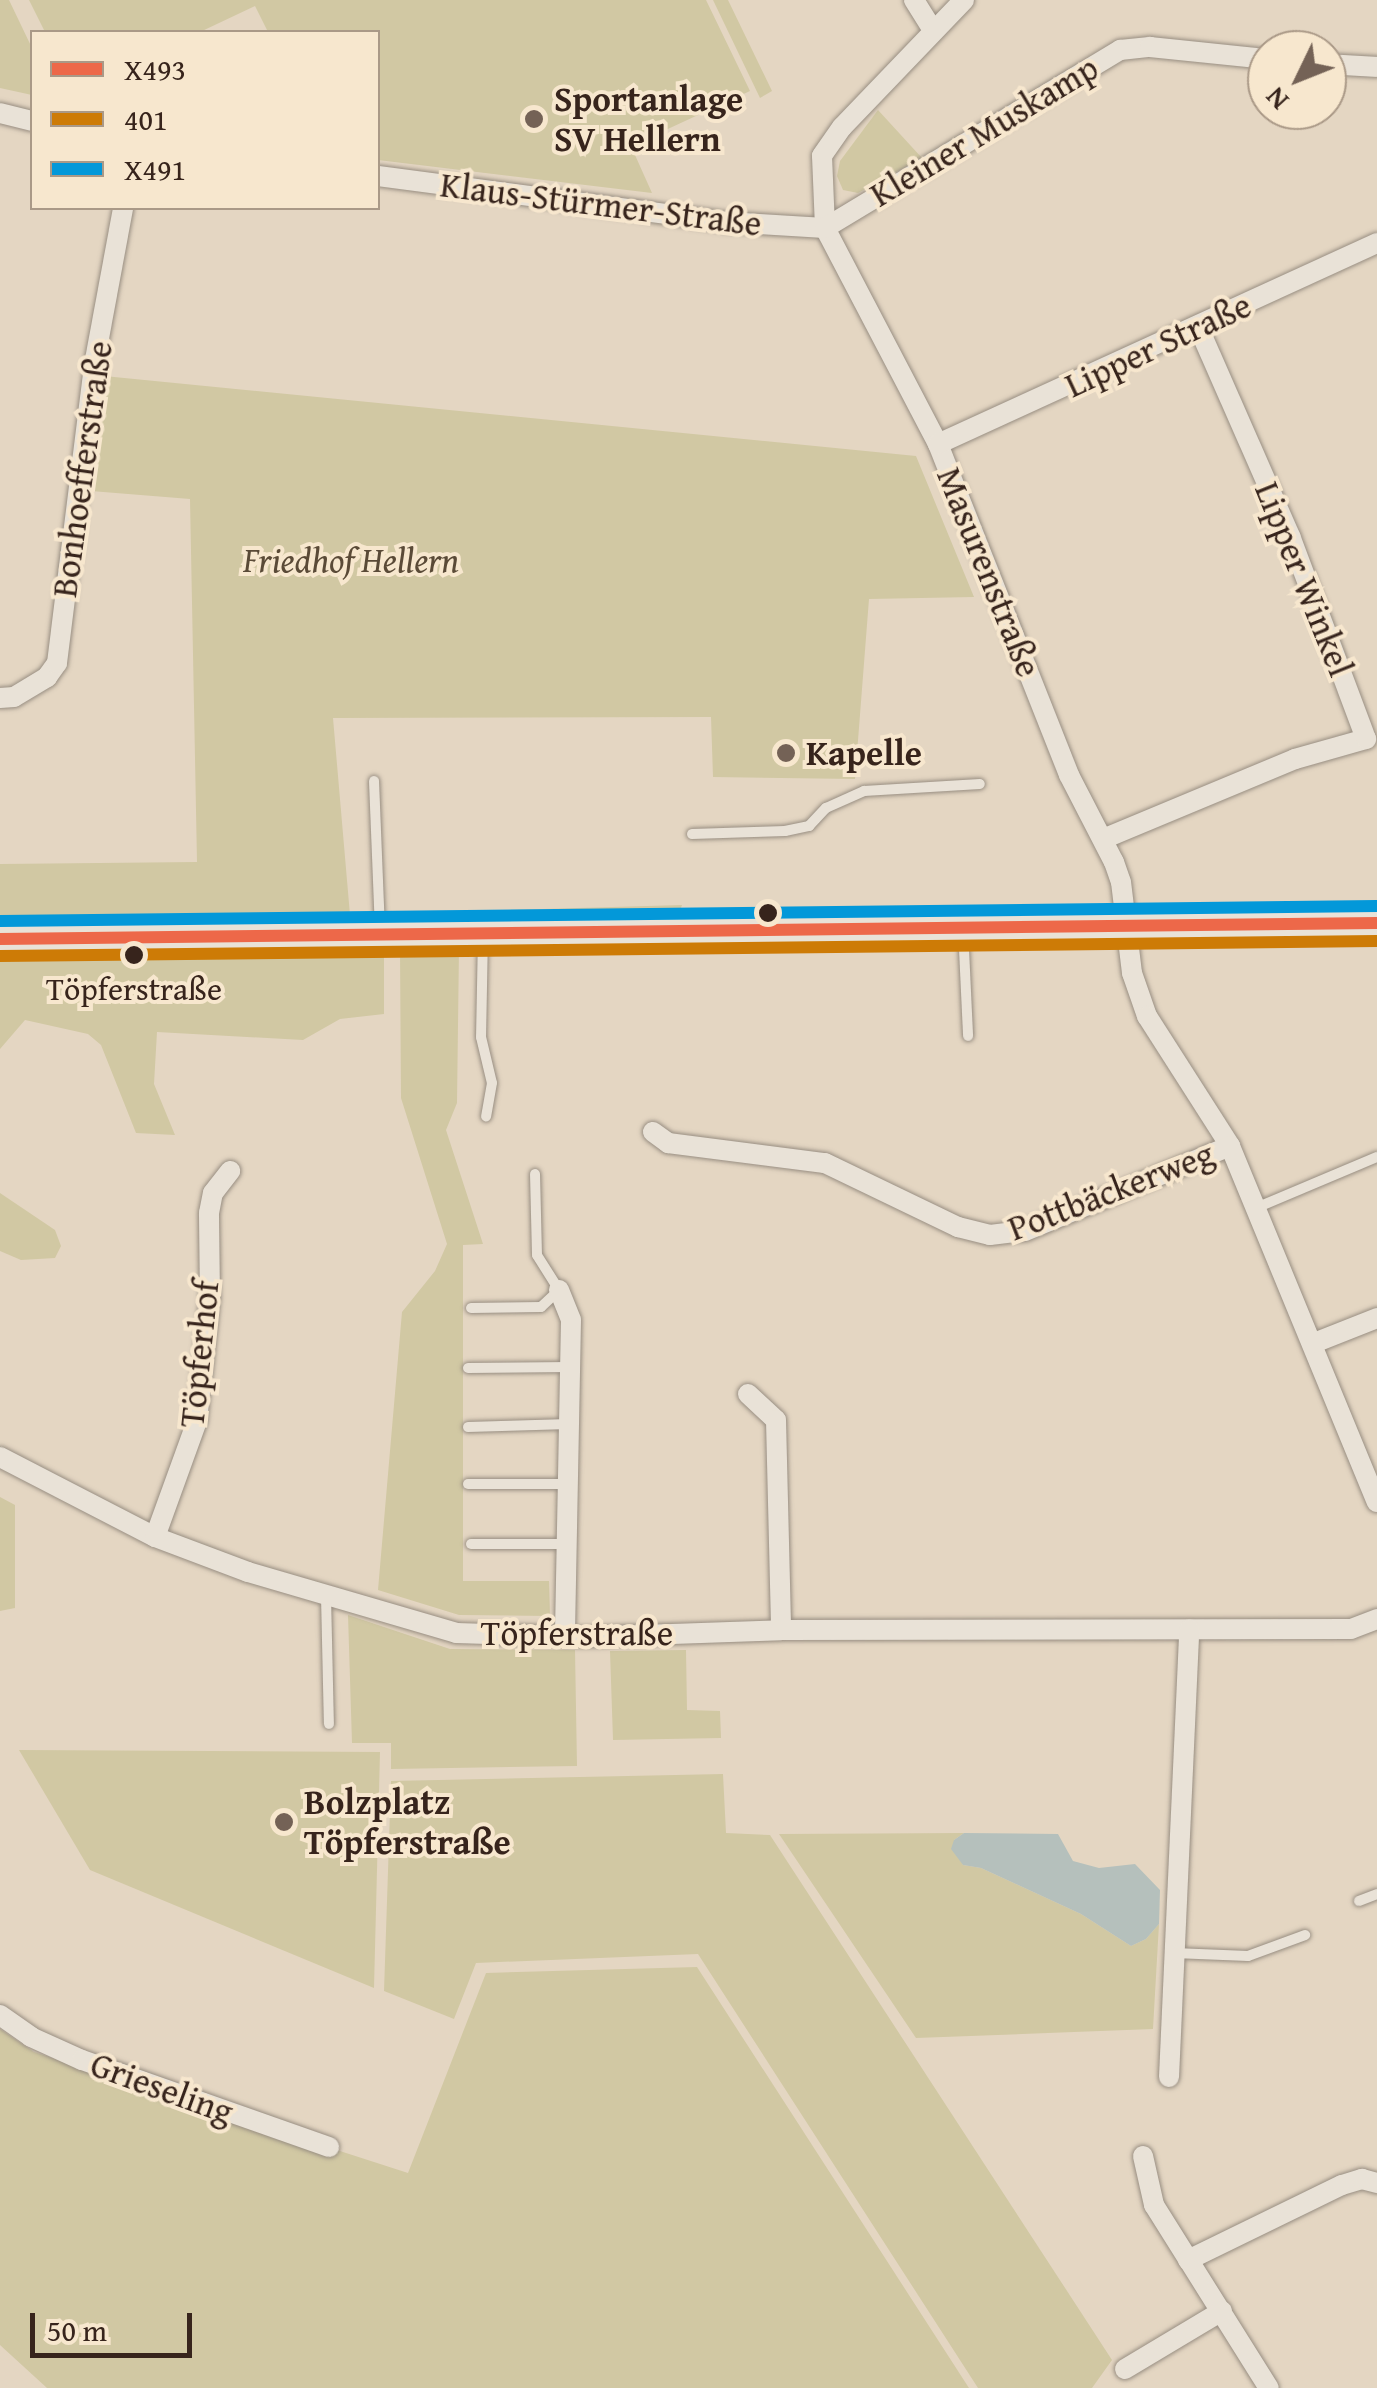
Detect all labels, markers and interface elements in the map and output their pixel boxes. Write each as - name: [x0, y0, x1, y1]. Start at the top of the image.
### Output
- legend: [30, 30, 380, 210]
- north arrow: [1247, 30, 1347, 130]
- street label: Kleiner Muskamp: [862, 46, 1106, 216]
- text: X493: [124, 47, 186, 91]
- place label: Sportanlage SV Hellern: [554, 78, 743, 160]
- text: N: [1255, 79, 1298, 120]
- text: 401: [124, 97, 167, 141]
- marker: Sportanlage SV Hellern: [523, 108, 545, 130]
- text: X491: [124, 147, 186, 191]
- street label: Klaus-Stürmer-Straße: [438, 163, 764, 245]
- street label: Lipper Straße: [1058, 284, 1258, 406]
- street label: Bonhoefferstraße: [43, 338, 121, 600]
- street label: Masurenstraße: [928, 461, 1050, 683]
- street label: Lipper Winkel: [1246, 476, 1362, 682]
- park label: Friedhof Hellern: [243, 539, 459, 581]
- place label: Kapelle: [806, 732, 922, 774]
- marker: Kapelle: [775, 742, 797, 764]
- unlabelled marker: [758, 903, 778, 923]
- marker: Töpferstraße: [124, 945, 144, 965]
- place label: Töpferstraße: [46, 970, 222, 1008]
- street label: Pottbäckerweg: [1002, 1133, 1220, 1249]
- street label: Töpferhof: [170, 1279, 228, 1429]
- street label: Töpferstraße: [481, 1612, 673, 1654]
- place label: Bolzplatz Töpferstraße: [304, 1781, 511, 1863]
- marker: Bolzplatz Töpferstraße: [273, 1811, 295, 1833]
- street label: Grieseling: [85, 2043, 239, 2133]
- scale bar: [35, 2293, 198, 2355]
- text: 50 m: [47, 2308, 107, 2352]

